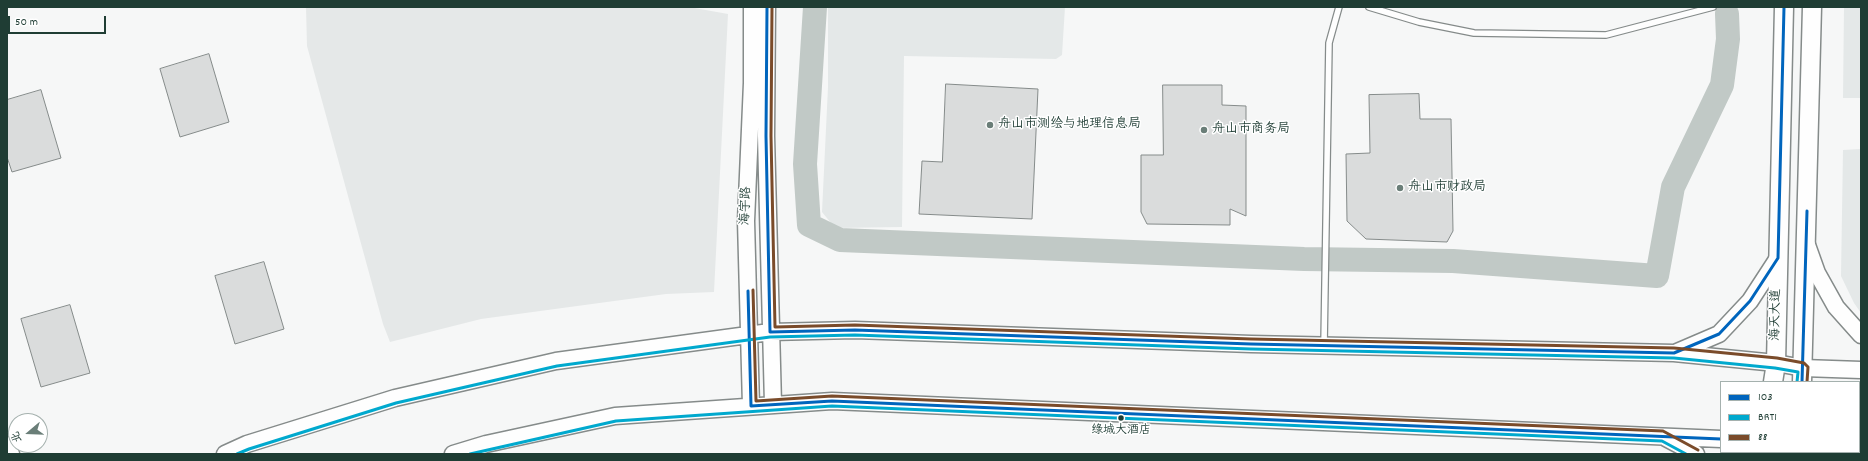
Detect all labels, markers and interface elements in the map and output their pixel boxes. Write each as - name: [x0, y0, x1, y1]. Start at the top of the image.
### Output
- scale bar: [10, 8, 108, 34]
- text: 50 m: [15, 14, 38, 31]
- place label: 舟山市测绘与地理信息局: [998, 117, 1141, 133]
- marker: 舟山市测绘与地理信息局: [985, 120, 995, 130]
- place label: 舟山市商务局: [1212, 122, 1290, 138]
- marker: 舟山市商务局: [1199, 125, 1209, 135]
- place label: 舟山市财政局: [1408, 180, 1486, 196]
- marker: 舟山市财政局: [1395, 183, 1405, 193]
- street label: 海宇路: [739, 186, 755, 226]
- street label: 海天大道: [1769, 289, 1785, 341]
- legend: [1720, 381, 1860, 453]
- text: 103: [1758, 389, 1773, 406]
- text: BRT1: [1758, 409, 1777, 426]
- north arrow: [8, 413, 48, 453]
- marker: 绿城大酒店: [1116, 413, 1126, 423]
- place label: 绿城大酒店: [1091, 424, 1151, 438]
- text: 北: [8, 429, 27, 444]
- text: 88: [1758, 429, 1768, 446]

